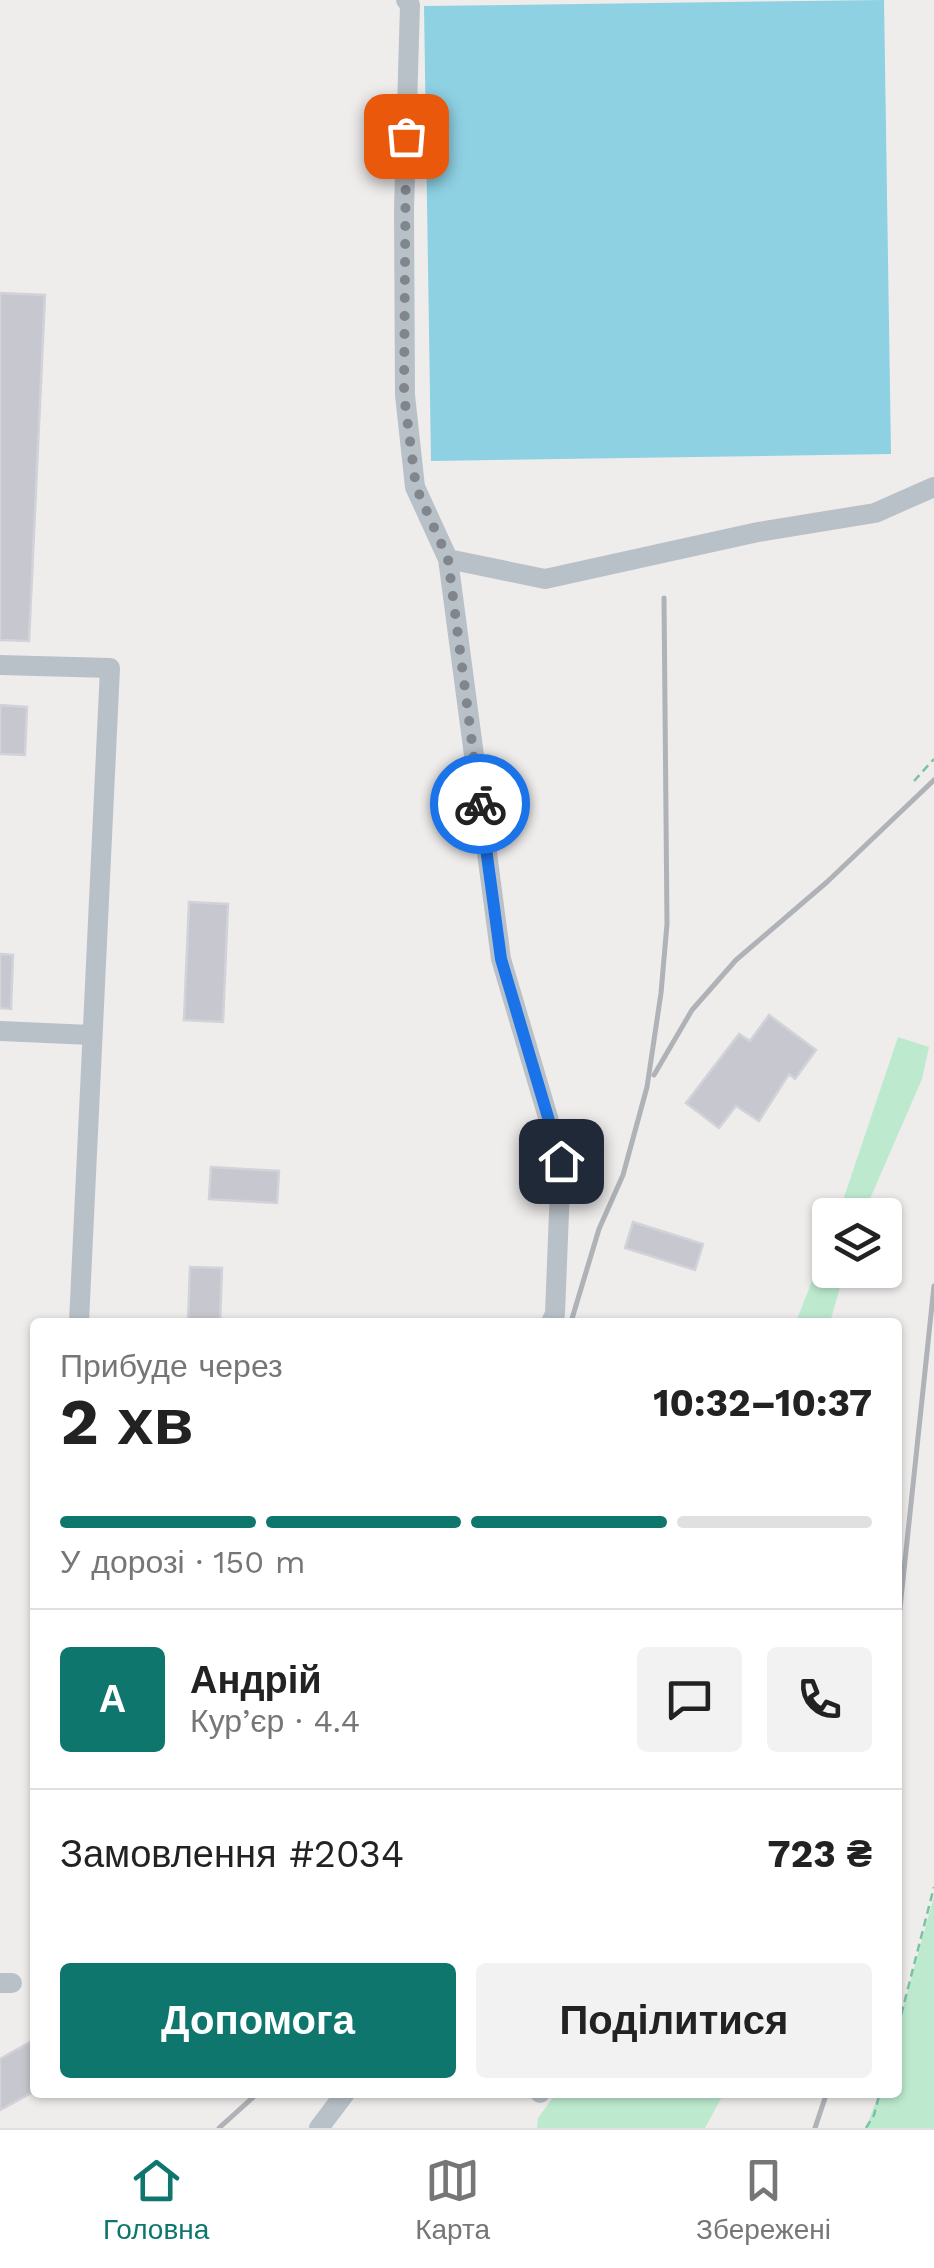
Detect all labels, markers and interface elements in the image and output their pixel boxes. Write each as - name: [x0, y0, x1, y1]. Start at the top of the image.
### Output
- pin: [364, 94, 449, 179]
- icon: bag: [379, 109, 434, 164]
- courier: [430, 754, 530, 854]
- icon: bike: [453, 777, 508, 832]
- pin: [519, 1119, 604, 1204]
- icon: home: [534, 1134, 589, 1189]
- map controls: [812, 1198, 902, 1288]
- button: layers: [812, 1198, 902, 1288]
- text: Прибуде через: [60, 1347, 283, 1385]
- text: 10:32–10:37: [653, 1381, 872, 1425]
- text: 2 хв: [60, 1384, 193, 1460]
- text: У дорозі · 150 m: [60, 1543, 306, 1581]
- button: chat: [637, 1647, 742, 1752]
- button: phone: [767, 1647, 872, 1752]
- text: Андрій: [190, 1658, 322, 1702]
- text: А: [99, 1677, 126, 1721]
- text: Кур’єр · 4.4: [190, 1702, 360, 1740]
- text: Замовлення #2034: [60, 1832, 404, 1876]
- text: 723 ₴: [768, 1832, 872, 1876]
- button: Допомога: [60, 1963, 456, 2078]
- button: Поділитися: [476, 1963, 872, 2078]
- tab: Головна: [103, 2153, 209, 2246]
- tab: Карта: [415, 2153, 490, 2246]
- tab: Збережені: [696, 2153, 831, 2246]

